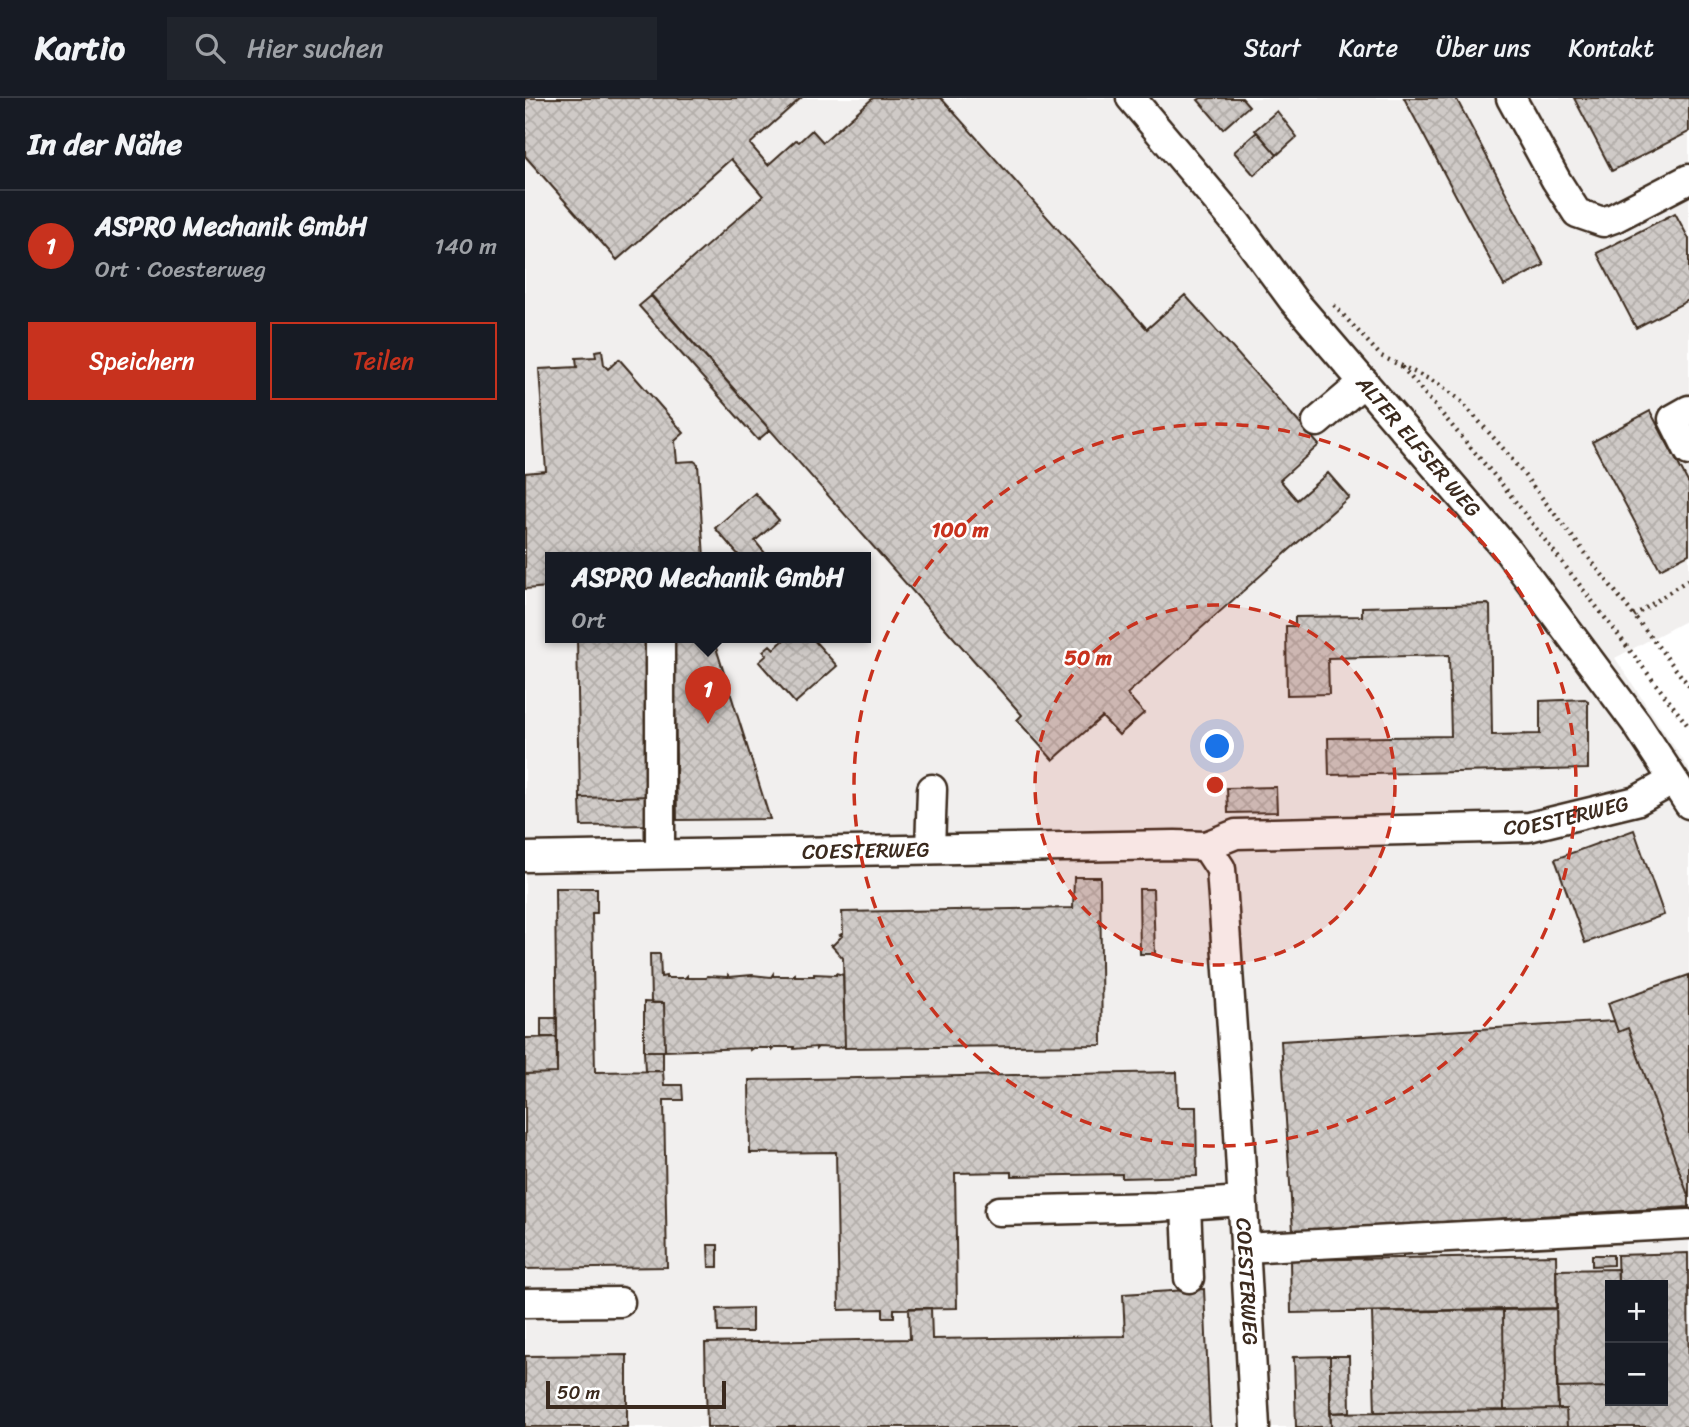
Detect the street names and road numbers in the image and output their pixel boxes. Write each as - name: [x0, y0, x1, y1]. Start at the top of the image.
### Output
- street label: ALTER ELFSER WEG: [1345, 366, 1491, 527]
- street label: COESTERWEG: [1503, 784, 1633, 847]
- street label: COESTERWEG: [802, 831, 930, 871]
- street label: COESTERWEG: [1225, 1217, 1270, 1346]

